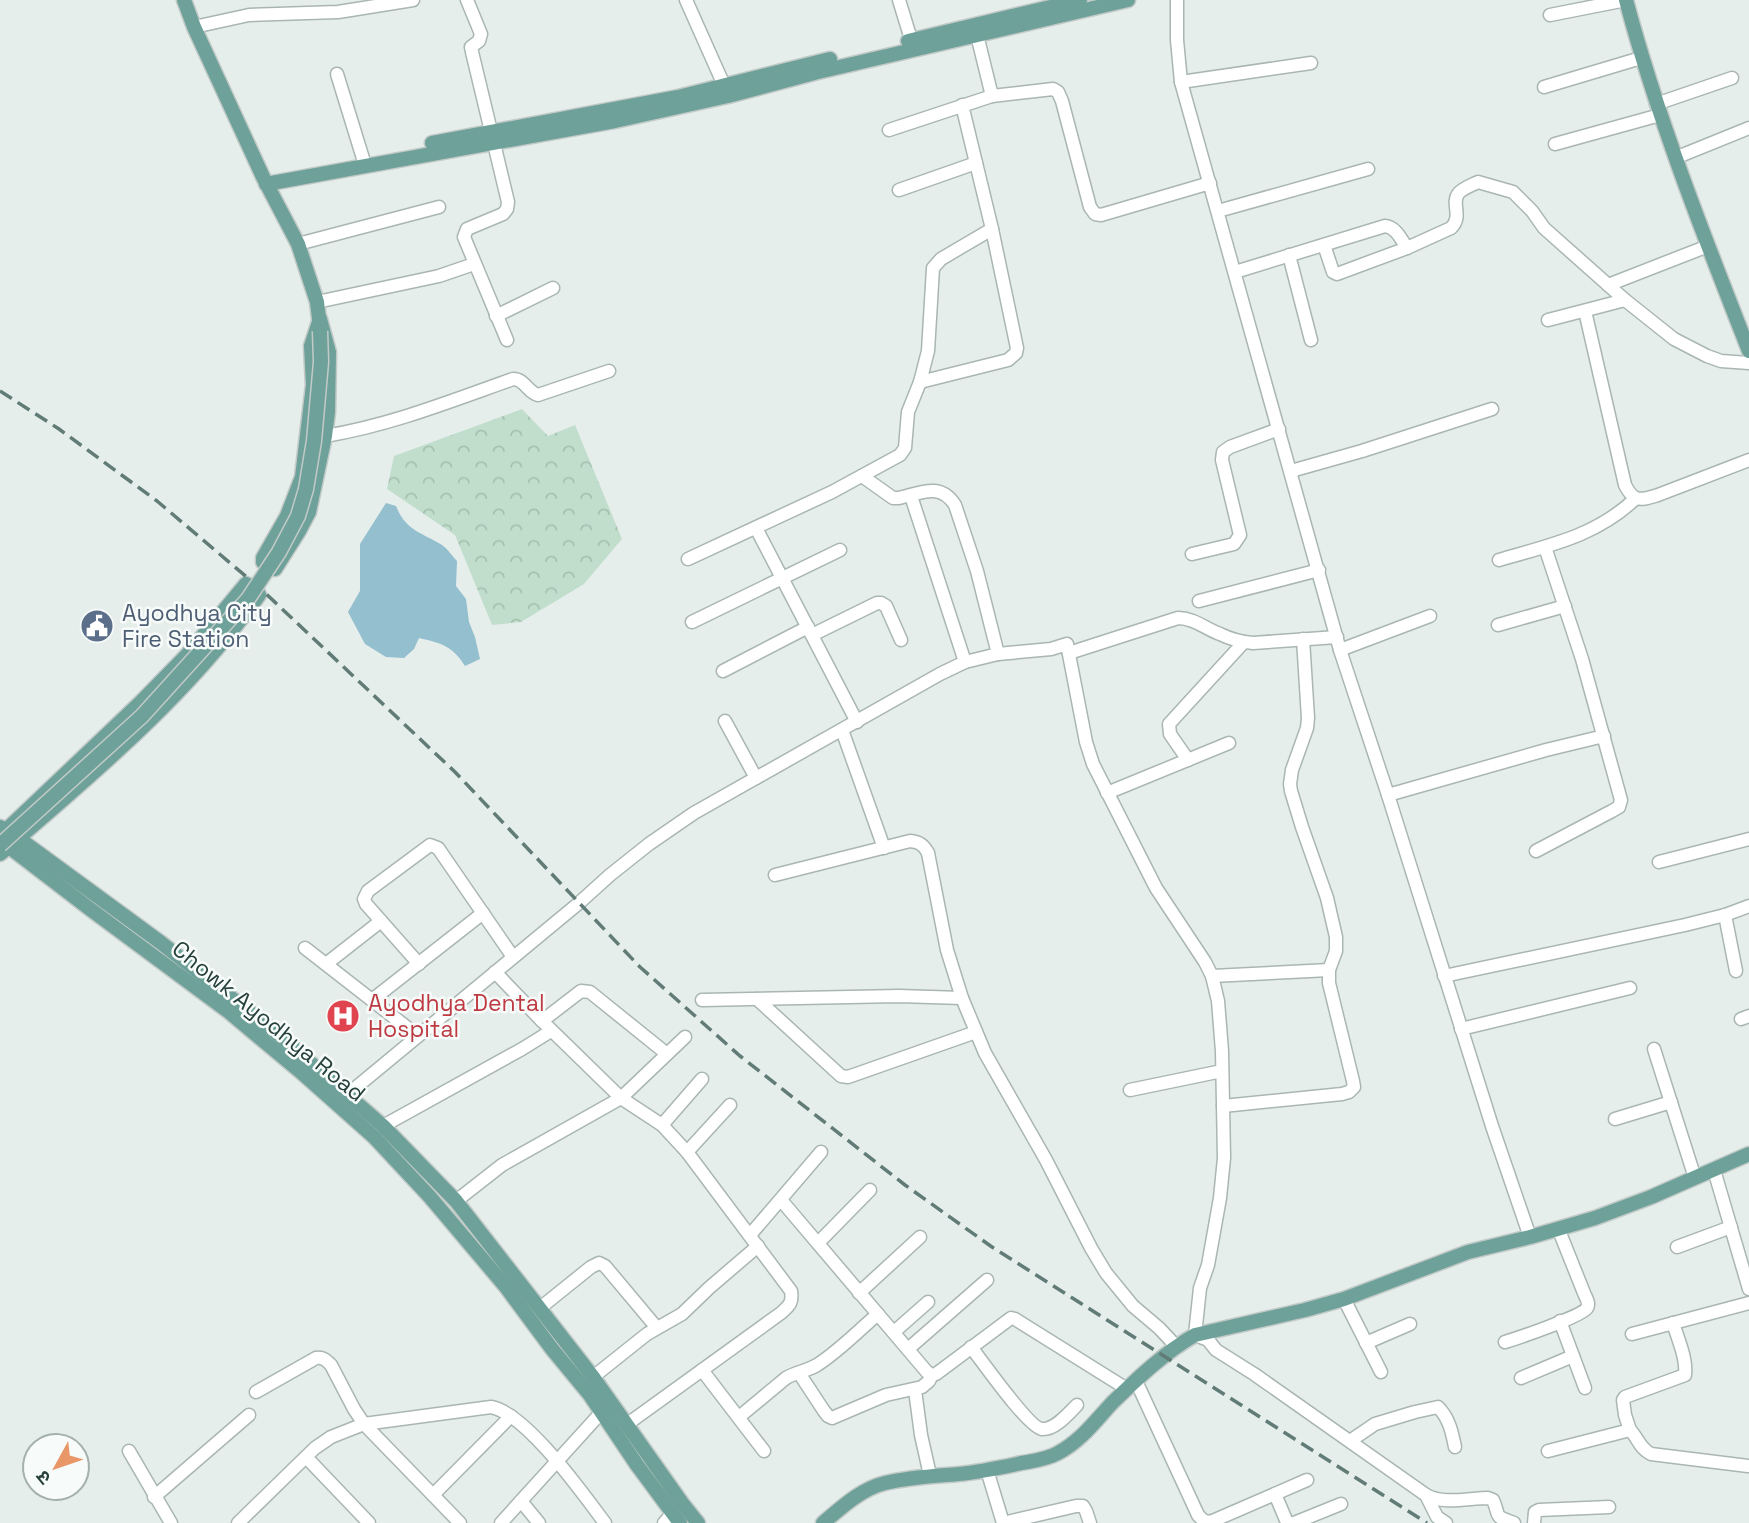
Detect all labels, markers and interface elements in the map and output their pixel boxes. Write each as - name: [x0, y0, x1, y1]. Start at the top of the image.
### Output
- place label: Ayodhya City Fire Station: [122, 598, 272, 654]
- public building icon: Ayodhya City Fire Station: [78, 607, 116, 645]
- street label: Chowk Ayodhya Road: [166, 934, 372, 1108]
- place label: Ayodhya Dental Hospital: [368, 988, 545, 1044]
- hospital icon: Ayodhya Dental Hospital: [324, 997, 362, 1035]
- north arrow: [21, 1432, 91, 1502]
- text: उ: [30, 1465, 57, 1490]

